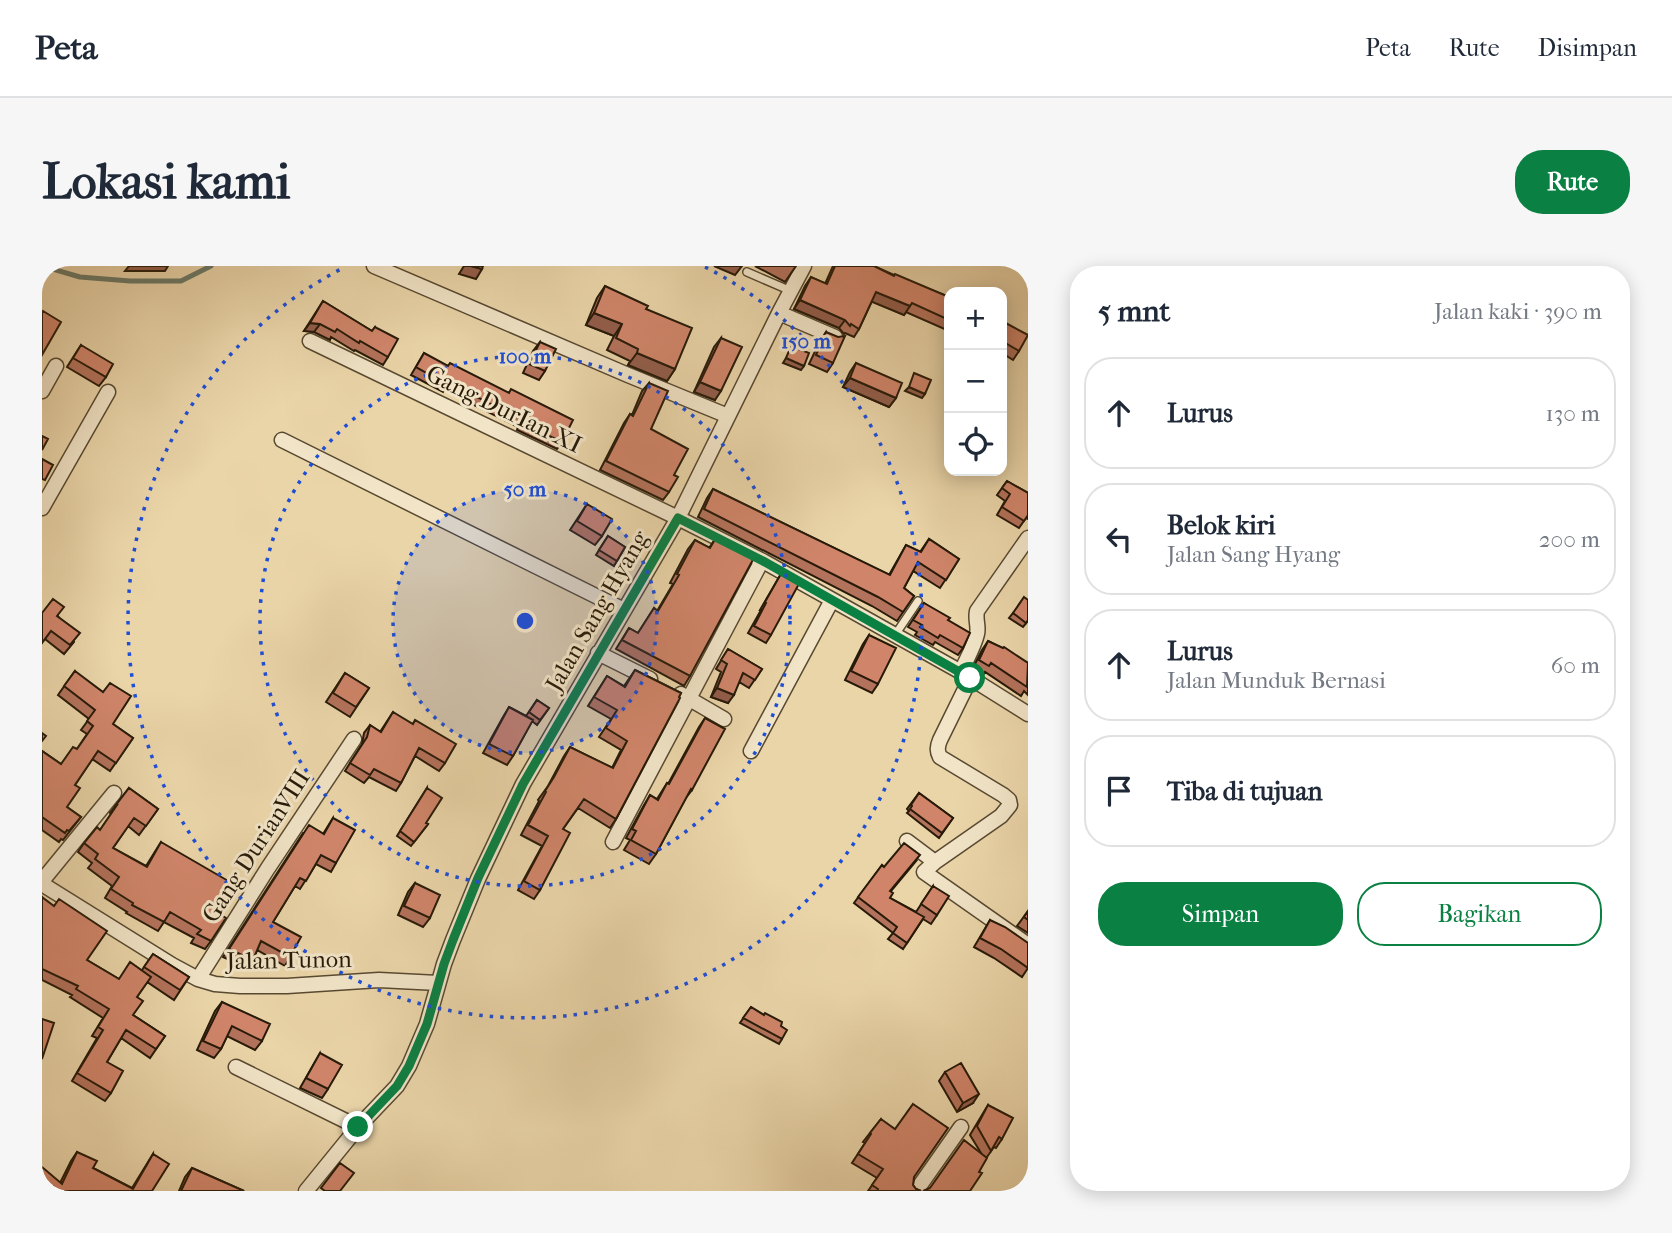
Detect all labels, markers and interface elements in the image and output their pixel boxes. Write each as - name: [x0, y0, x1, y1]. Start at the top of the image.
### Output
- text: Peta: [35, 29, 98, 68]
- text: Peta: [1365, 34, 1411, 62]
- text: Rute: [1449, 34, 1500, 62]
- text: Disimpan: [1538, 34, 1637, 62]
- button: Rute: [1515, 150, 1630, 214]
- text: Lokasi kami: [42, 153, 290, 211]
- map controls: [944, 287, 1007, 476]
- button: +: [944, 287, 1007, 350]
- text: 5 mnt: [1098, 294, 1170, 329]
- text: Jalan kaki · 390 m: [1434, 298, 1602, 325]
- text: 150 m: [781, 329, 832, 353]
- text: 100 m: [499, 344, 552, 368]
- button: −: [944, 350, 1007, 413]
- street label: Gang DurIan XI: [422, 359, 586, 459]
- icon: ahead: [1100, 394, 1138, 432]
- text: Lurus: [1167, 398, 1233, 429]
- text: 130 m: [1546, 400, 1600, 427]
- button: locate: [944, 413, 1007, 476]
- text: 50 m: [504, 477, 547, 501]
- text: Belok kiri: [1167, 510, 1275, 541]
- icon: left: [1100, 520, 1138, 558]
- street label: Jalan Sang Hyang: [539, 525, 655, 698]
- text: 200 m: [1539, 526, 1600, 553]
- text: Jalan Sang Hyang: [1167, 541, 1340, 568]
- centre of rings: [513, 609, 537, 633]
- text: Lurus: [1167, 636, 1233, 667]
- icon: ahead: [1100, 646, 1138, 684]
- text: 60 m: [1551, 652, 1600, 679]
- route start: [954, 662, 985, 693]
- text: Jalan Munduk Bernasi: [1167, 667, 1386, 694]
- street label: Gang DurianVIII: [196, 764, 316, 928]
- icon: arrive: [1100, 772, 1138, 810]
- text: Tiba di tujuan: [1167, 776, 1323, 807]
- button: Simpan: [1098, 882, 1343, 946]
- button: Bagikan: [1357, 882, 1602, 946]
- street label: Jalan Tunon: [224, 945, 352, 975]
- route end: [342, 1111, 373, 1142]

